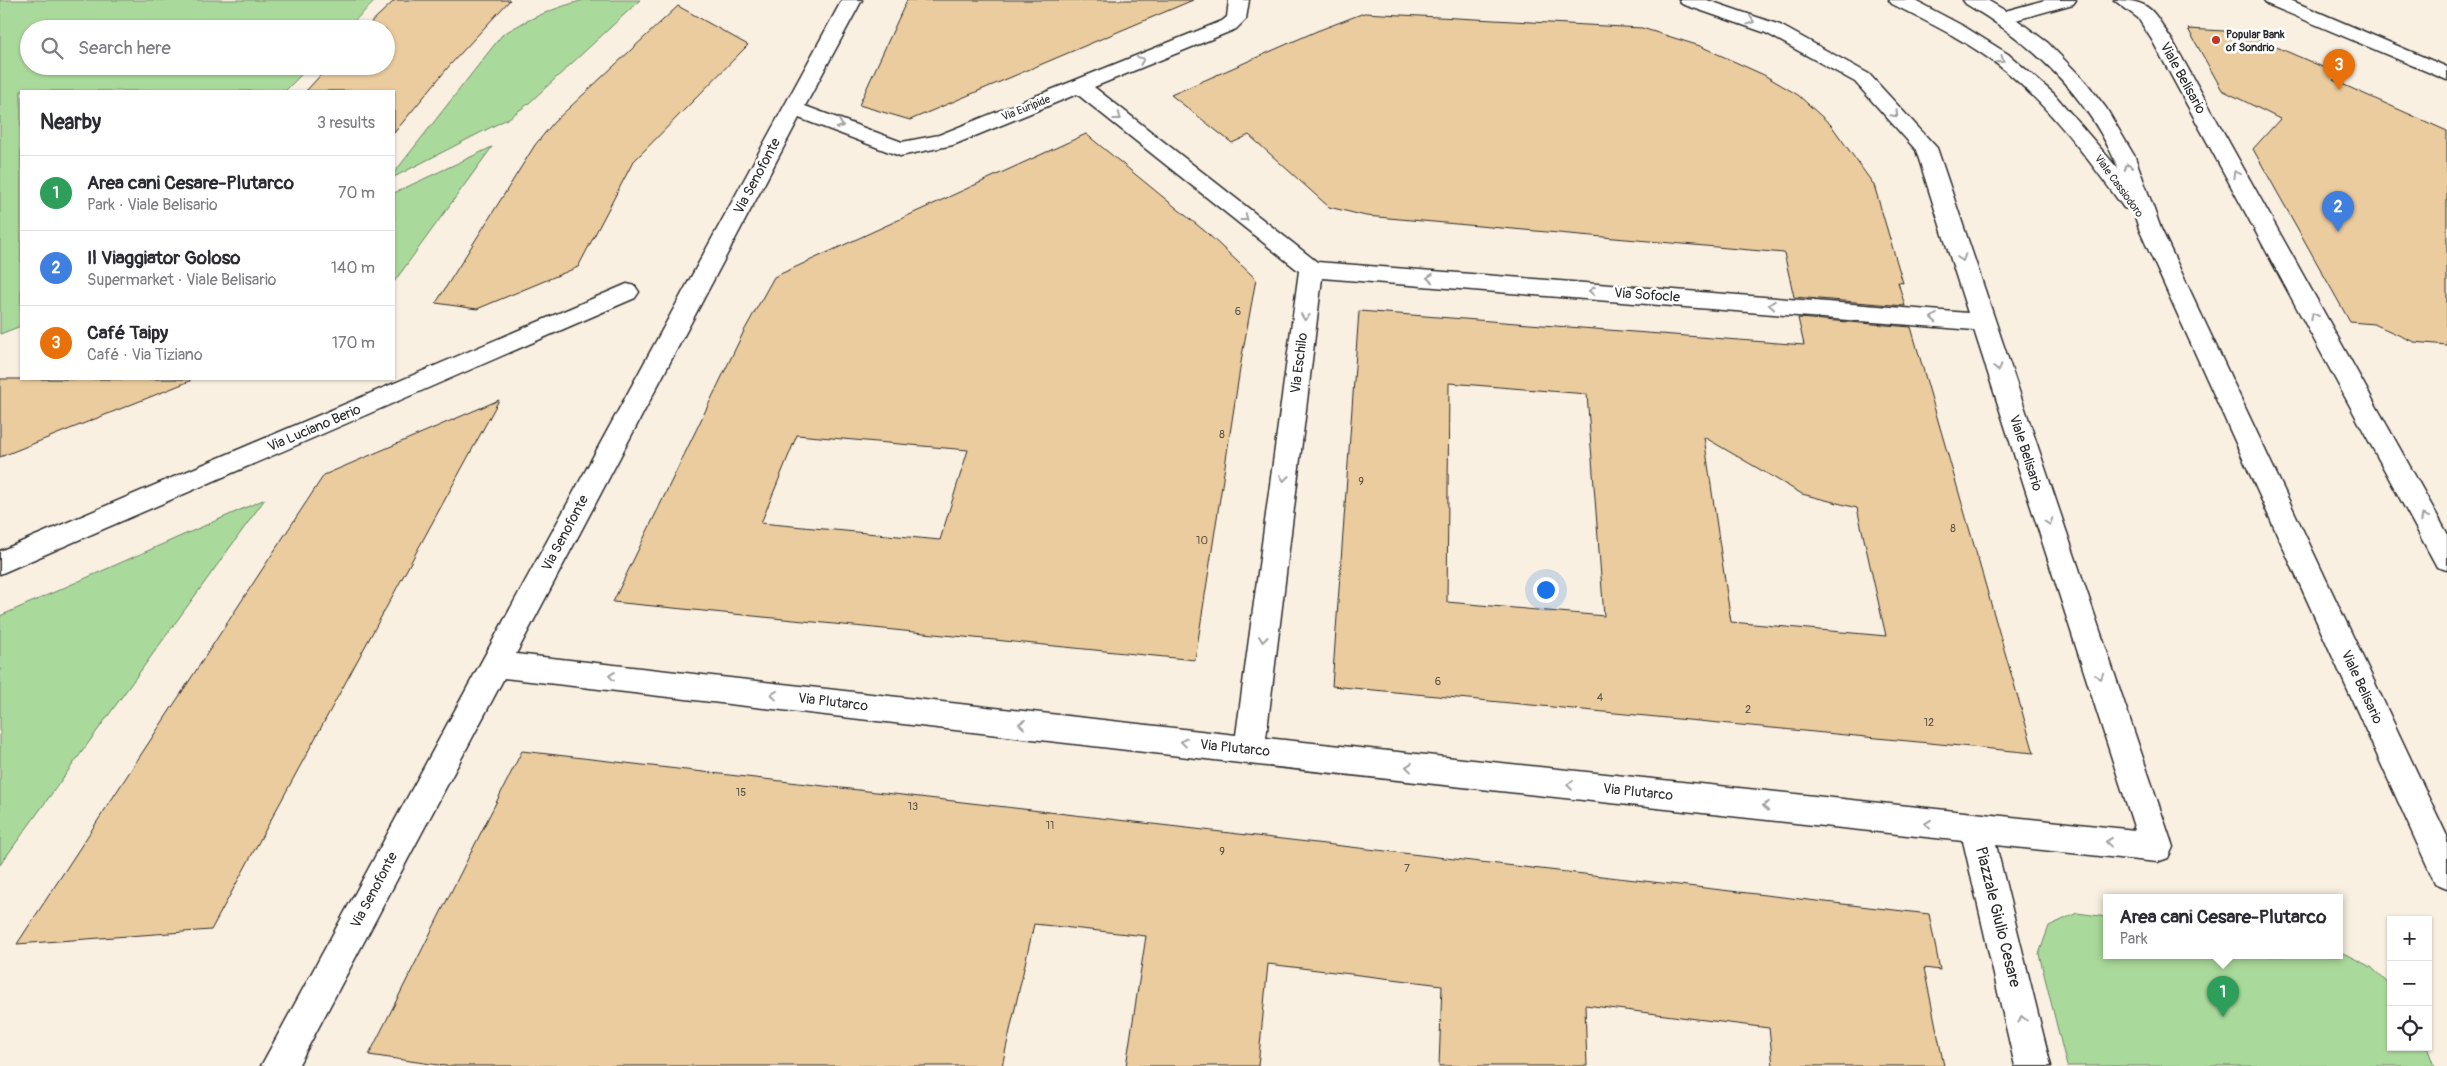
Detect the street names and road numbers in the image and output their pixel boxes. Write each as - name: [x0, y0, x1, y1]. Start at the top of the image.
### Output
- street label: Viale Belisario: [2156, 39, 2210, 117]
- street label: Via Euripide: [1000, 92, 1053, 124]
- street label: Via Senofonte: [730, 135, 784, 217]
- street label: Viale Cassiodoro: [2092, 152, 2146, 220]
- street label: Via Sofocle: [1614, 284, 1681, 306]
- street label: Via Eschilo: [1287, 331, 1311, 394]
- street label: Via Luciano Berio: [265, 401, 364, 455]
- street label: Viale Belisario: [2006, 413, 2046, 494]
- street label: Via Senofonte: [538, 492, 592, 574]
- street label: Viale Belisario: [2338, 648, 2387, 727]
- street label: Via Plutarco: [797, 689, 869, 715]
- street label: Via Plutarco: [1199, 736, 1271, 760]
- street label: Via Plutarco: [1602, 780, 1674, 804]
- street label: Piazzale Giulio Cesare: [1971, 845, 2025, 990]
- street label: Via Senofonte: [347, 849, 401, 931]

